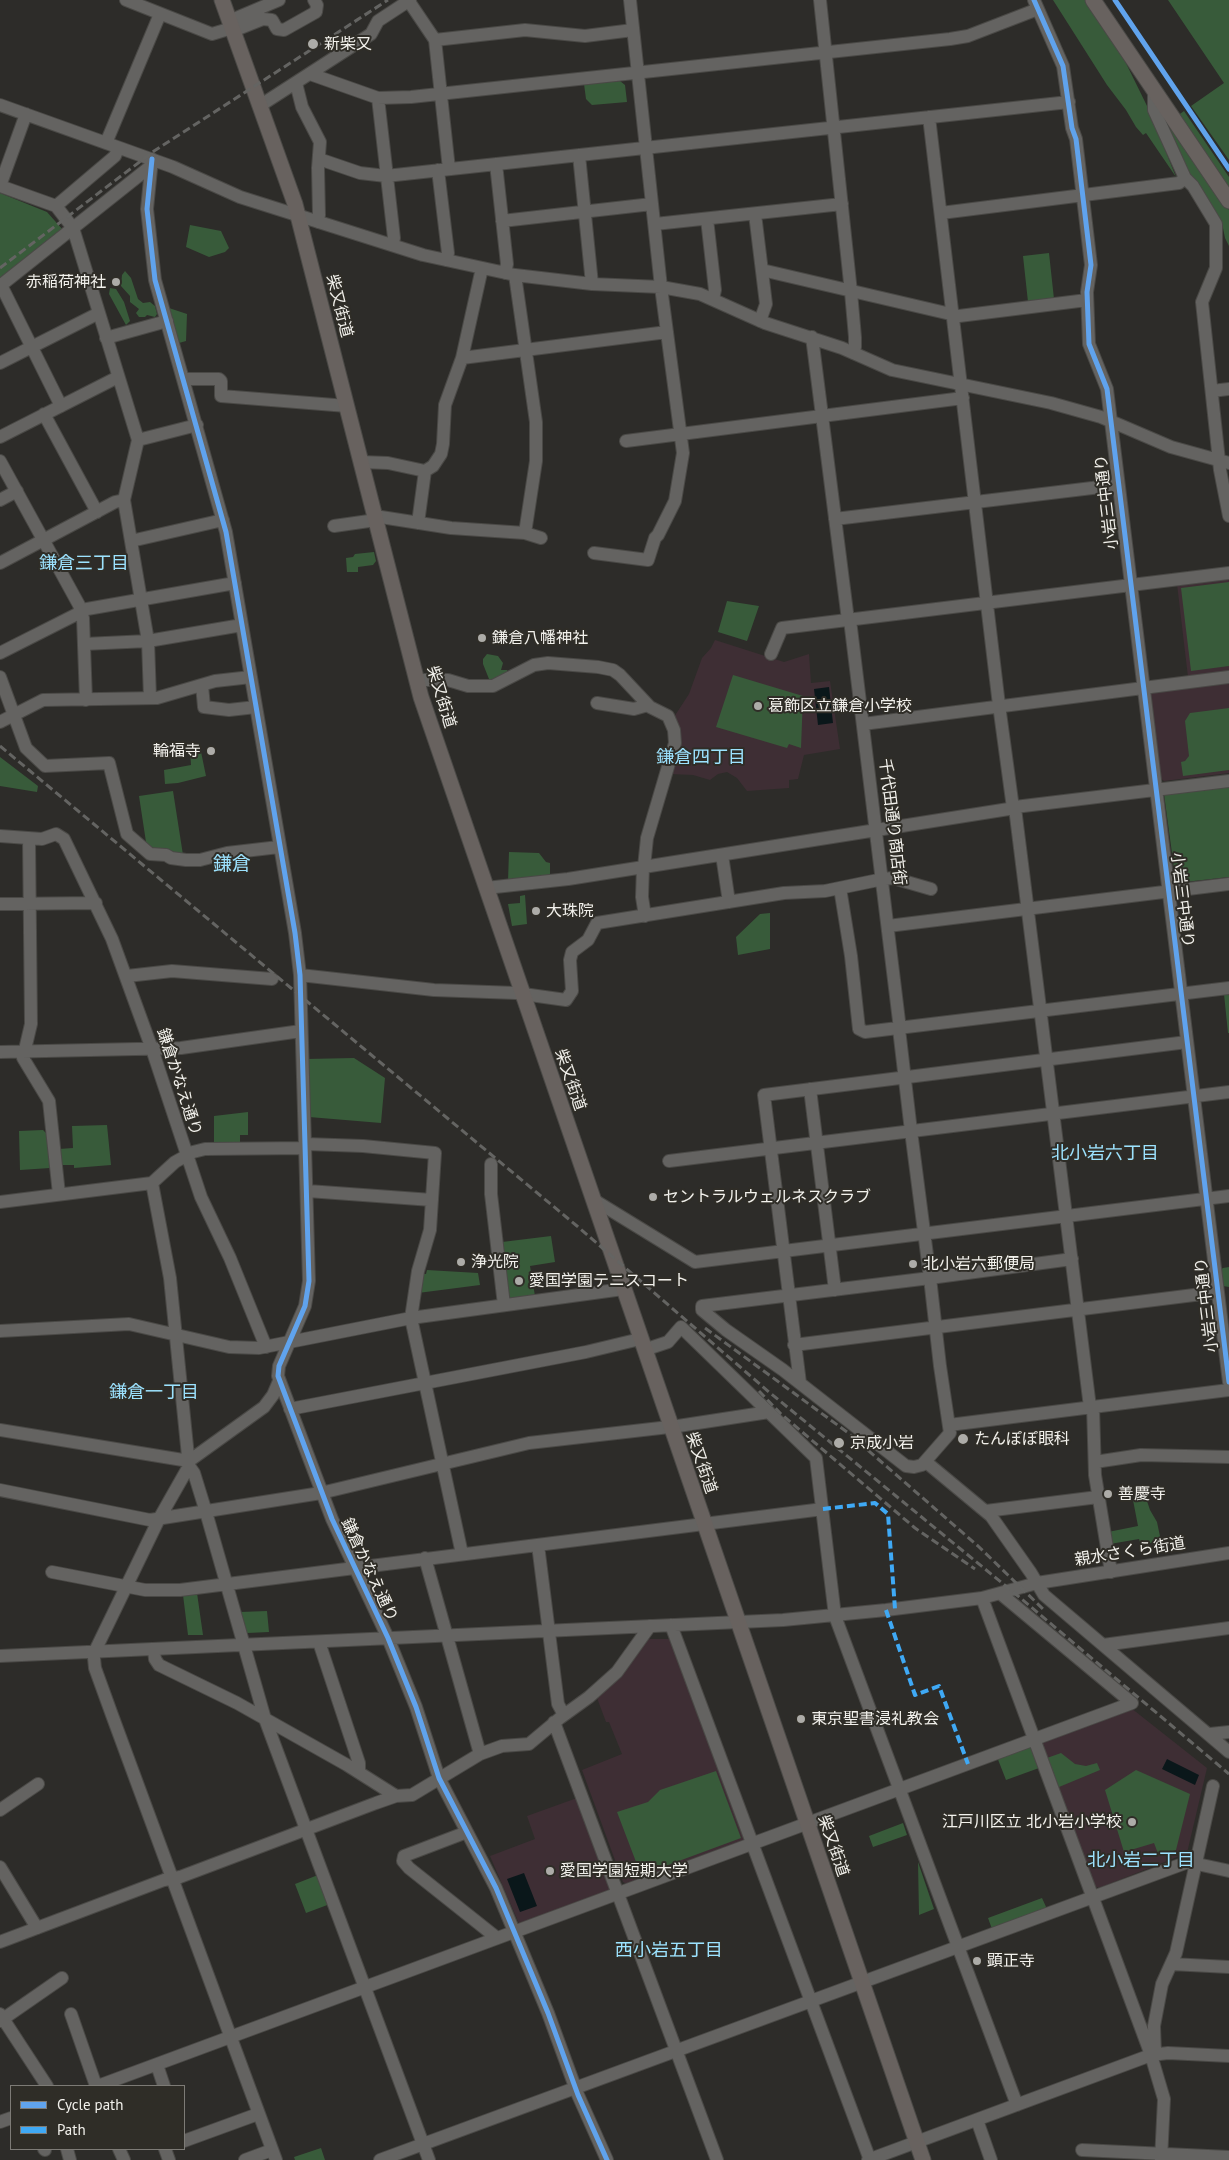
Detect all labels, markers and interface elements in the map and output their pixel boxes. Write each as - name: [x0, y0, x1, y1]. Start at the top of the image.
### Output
- place label: 新柴又: [324, 34, 372, 54]
- marker: 新柴又: [306, 37, 320, 51]
- place label: 赤稲荷神社: [26, 272, 106, 292]
- street label: 柴又街道: [322, 273, 356, 339]
- marker: 赤稲荷神社: [110, 276, 122, 288]
- street label: 小岩三中通り: [1092, 453, 1122, 551]
- district label: 鎌倉三丁目: [39, 553, 129, 575]
- place label: 鎌倉八幡神社: [492, 628, 588, 648]
- marker: 鎌倉八幡神社: [476, 632, 488, 644]
- street label: 柴又街道: [422, 664, 460, 730]
- place label: 葛飾区立鎌倉小学校: [768, 696, 912, 716]
- marker: 葛飾区立鎌倉小学校: [752, 700, 764, 712]
- place label: 輪福寺: [153, 741, 201, 761]
- marker: 輪福寺: [205, 745, 217, 757]
- district label: 鎌倉四丁目: [656, 747, 746, 769]
- street label: 千代田通り商店街: [875, 757, 909, 887]
- street label: 小岩三中通り: [1167, 851, 1197, 949]
- district label: 鎌倉: [213, 854, 251, 876]
- place label: 大珠院: [546, 901, 594, 921]
- marker: 大珠院: [530, 905, 542, 917]
- street label: 鎌倉かなえ通り: [153, 1026, 205, 1138]
- street label: 柴又街道: [551, 1047, 589, 1113]
- district label: 北小岩六丁目: [1051, 1143, 1159, 1165]
- place label: セントラルウェルネスクラブ: [663, 1187, 871, 1207]
- marker: セントラルウェルネスクラブ: [647, 1191, 659, 1203]
- place label: 浄光院: [471, 1252, 519, 1272]
- place label: 北小岩六郵便局: [923, 1254, 1035, 1274]
- marker: 浄光院: [455, 1256, 467, 1268]
- street label: 小岩三中通り: [1192, 1256, 1222, 1354]
- marker: 北小岩六郵便局: [907, 1258, 919, 1270]
- place label: 愛国学園テニスコート: [529, 1271, 689, 1291]
- marker: 愛国学園テニスコート: [513, 1275, 525, 1287]
- district label: 鎌倉一丁目: [109, 1382, 199, 1404]
- place label: たんぽぽ眼科: [974, 1429, 1070, 1449]
- street label: 柴又街道: [682, 1430, 720, 1496]
- marker: たんぽぽ眼科: [956, 1432, 970, 1446]
- place label: 京成小岩: [850, 1433, 914, 1453]
- marker: 京成小岩: [832, 1436, 846, 1450]
- place label: 善慶寺: [1118, 1484, 1166, 1504]
- marker: 善慶寺: [1102, 1488, 1114, 1500]
- street label: 鎌倉かなえ通り: [337, 1515, 401, 1625]
- street label: 親水さくら街道: [1073, 1534, 1187, 1570]
- place label: 東京聖書浸礼教会: [811, 1709, 939, 1729]
- marker: 東京聖書浸礼教会: [795, 1713, 807, 1725]
- place label: 江戸川区立 北小岩小学校: [942, 1812, 1122, 1832]
- street label: 柴又街道: [814, 1813, 852, 1879]
- marker: 江戸川区立 北小岩小学校: [1126, 1816, 1138, 1828]
- district label: 北小岩二丁目: [1087, 1850, 1195, 1872]
- place label: 愛国学園短期大学: [560, 1861, 688, 1881]
- marker: 愛国学園短期大学: [544, 1865, 556, 1877]
- district label: 西小岩五丁目: [615, 1940, 723, 1962]
- place label: 顕正寺: [987, 1951, 1035, 1971]
- marker: 顕正寺: [971, 1955, 983, 1967]
- legend: [10, 2085, 185, 2150]
- text: Cycle path: [57, 2095, 123, 2114]
- text: Path: [57, 2120, 86, 2139]

